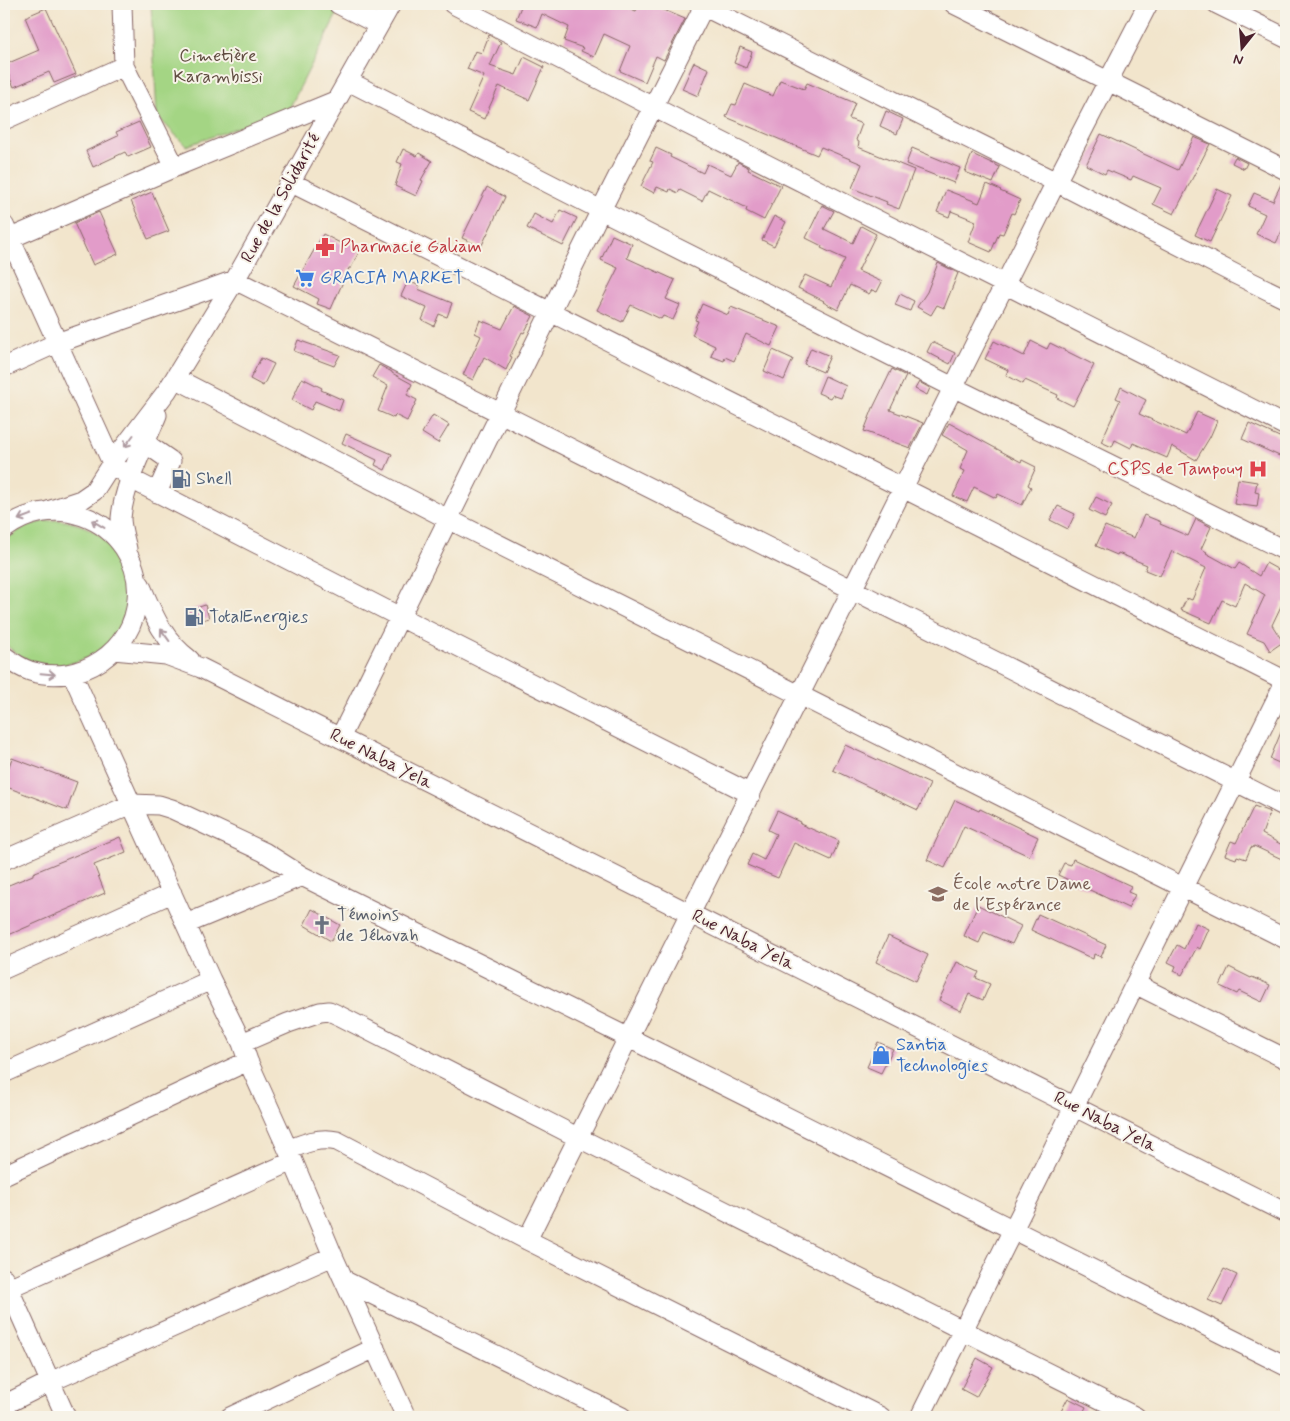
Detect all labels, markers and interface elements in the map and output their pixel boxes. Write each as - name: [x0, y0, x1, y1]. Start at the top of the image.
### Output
- north arrow: [1218, 22, 1268, 72]
- park label: Cimetière Karambissi: [173, 44, 263, 89]
- text: N: [1231, 50, 1246, 69]
- street label: Rue de la Solidarité: [235, 129, 327, 267]
- place label: Pharmacie Galiam: [340, 235, 482, 259]
- pharmacy icon: Pharmacie Galiam: [314, 236, 336, 258]
- place label: GRACIA MARKET: [320, 266, 464, 290]
- supermarket icon: GRACIA MARKET: [294, 267, 316, 289]
- one-way arrow: [124, 434, 134, 448]
- place label: CSPS de Tampouy: [1107, 457, 1243, 481]
- hospital icon: CSPS de Tampouy: [1247, 458, 1269, 480]
- place label: Shell: [196, 467, 232, 491]
- fuel station icon: Shell: [170, 468, 192, 490]
- one-way arrow: [18, 513, 33, 523]
- one-way arrow: [92, 518, 106, 528]
- place label: TotalEnergies: [209, 605, 308, 630]
- fuel station icon: TotalEnergies: [183, 606, 205, 628]
- one-way arrow: [160, 628, 170, 642]
- one-way arrow: [40, 669, 56, 679]
- street label: Rue Naba Yela: [326, 723, 437, 795]
- place label: École notre Dame de l´Espérance: [953, 872, 1091, 917]
- school or university icon: École notre Dame de l´Espérance: [927, 883, 949, 905]
- place label: Témoins de Jéhovah: [337, 903, 419, 948]
- street label: Rue Naba Yela: [688, 904, 799, 976]
- church icon: Témoins de Jéhovah: [311, 914, 333, 936]
- place label: Santia Technologies: [896, 1033, 988, 1079]
- shop icon: Santia Technologies: [870, 1044, 892, 1066]
- street label: Rue Naba Yela: [1050, 1086, 1161, 1158]

